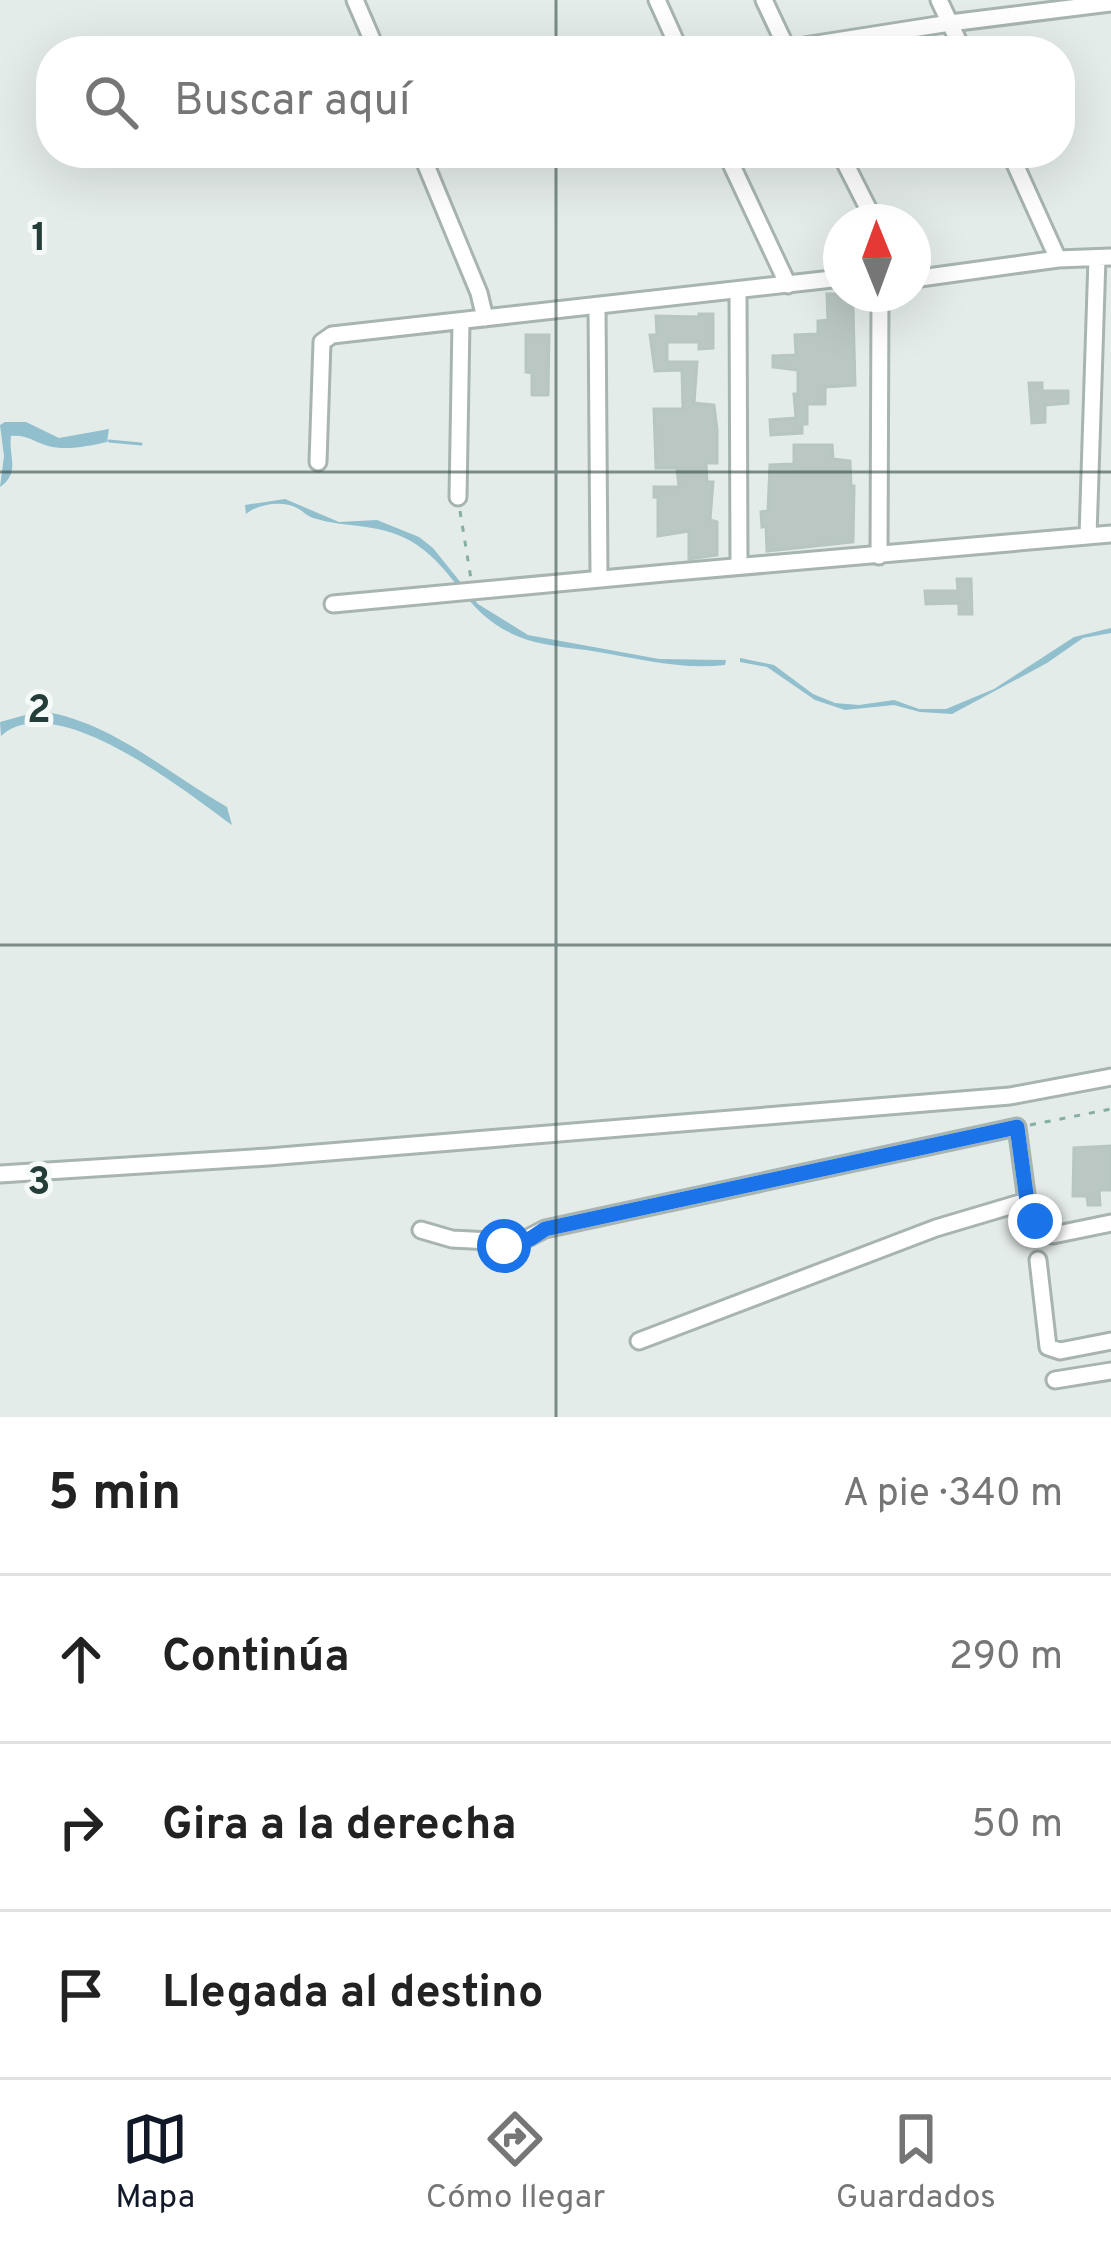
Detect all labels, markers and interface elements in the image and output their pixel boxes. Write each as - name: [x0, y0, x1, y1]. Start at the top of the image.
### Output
- search box: [36, 36, 1075, 168]
- icon: search: [78, 69, 144, 135]
- text: Buscar aquí: [174, 74, 410, 131]
- north arrow: [823, 204, 931, 312]
- text: 1: [31, 216, 47, 265]
- text: 2: [27, 688, 51, 737]
- text: 3: [27, 1160, 51, 1209]
- route end: [1008, 1194, 1062, 1248]
- route start: [477, 1219, 531, 1273]
- text: 5 min: [48, 1463, 181, 1528]
- text: A pie · 340 m: [843, 1471, 1063, 1520]
- icon: ahead: [48, 1626, 114, 1692]
- text: Continúa: [162, 1630, 349, 1687]
- text: 290 m: [949, 1634, 1063, 1683]
- icon: right: [48, 1794, 114, 1860]
- text: Gira a la derecha: [162, 1798, 516, 1855]
- text: 50 m: [972, 1802, 1063, 1851]
- icon: arrive: [48, 1962, 114, 2028]
- text: Llegada al destino: [162, 1966, 543, 2023]
- tab: Mapa: [115, 2106, 195, 2220]
- tab: Cómo llegar: [426, 2106, 605, 2220]
- tab: Guardados: [836, 2106, 996, 2220]

